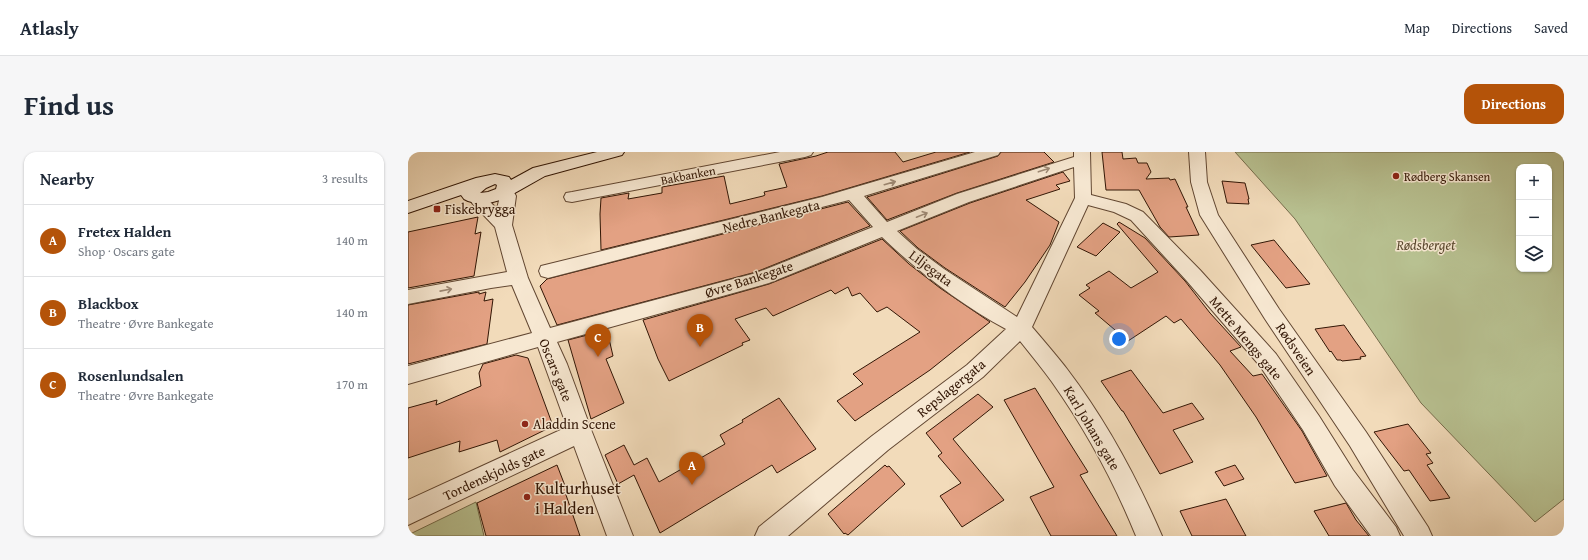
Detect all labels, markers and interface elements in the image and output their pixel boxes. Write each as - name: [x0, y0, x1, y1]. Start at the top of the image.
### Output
- text: Atlasly: [20, 14, 79, 42]
- text: Map: [1404, 18, 1430, 38]
- text: Directions: [1452, 18, 1512, 38]
- text: Saved: [1534, 18, 1568, 38]
- text: Find us: [24, 84, 114, 125]
- button: Directions: [1464, 84, 1564, 124]
- street label: Bakbanken: [659, 161, 717, 189]
- map controls: [1516, 164, 1552, 272]
- button: +: [1516, 164, 1552, 200]
- text: Nearby: [40, 166, 94, 191]
- one-way arrow: [1037, 166, 1049, 174]
- place label: Rødberg Skansen: [1404, 168, 1491, 185]
- text: 3 results: [322, 169, 368, 188]
- marker: Rødberg Skansen: [1391, 171, 1401, 181]
- one-way arrow: [883, 179, 896, 186]
- street label: Nedre Bankegata: [720, 194, 822, 238]
- place label: Fiskebrygga: [445, 199, 516, 219]
- button: −: [1516, 200, 1552, 236]
- marker: Fiskebrygga: [432, 204, 442, 214]
- one-way arrow: [915, 211, 927, 218]
- text: Fretex Halden: [78, 221, 171, 242]
- text: A: [49, 231, 57, 250]
- text: 140 m: [336, 231, 368, 250]
- park label: Rødsberget: [1396, 235, 1456, 255]
- button: layers: [1516, 236, 1552, 272]
- text: Shop · Oscars gate: [78, 242, 175, 261]
- street label: Liljegata: [905, 245, 957, 291]
- street label: Øvre Bankegate: [702, 255, 796, 303]
- one-way arrow: [439, 285, 452, 293]
- street label: Mette Mengs gate: [1205, 292, 1287, 385]
- text: Blackbox: [78, 293, 139, 314]
- text: B: [49, 303, 57, 322]
- text: 140 m: [336, 303, 368, 322]
- text: Theatre · Øvre Bankegate: [78, 314, 214, 333]
- pin: B: [687, 314, 713, 347]
- street label: Rødsveien: [1271, 319, 1321, 379]
- pin: C: [585, 324, 611, 357]
- your location: [1109, 329, 1129, 349]
- street label: Oscars gate: [534, 335, 578, 405]
- street label: Repslagergata: [913, 354, 990, 422]
- text: Rosenlundsalen: [78, 365, 184, 386]
- text: C: [49, 375, 57, 394]
- text: 170 m: [336, 375, 368, 394]
- street label: Karl Johans gate: [1059, 382, 1125, 474]
- text: Theatre · Øvre Bankegate: [78, 386, 214, 405]
- place label: Aladdin Scene: [533, 414, 616, 434]
- marker: Aladdin Scene: [520, 419, 530, 429]
- street label: Tordenskjolds gate: [440, 440, 549, 505]
- pin: A: [679, 452, 705, 485]
- place label: Kulturhuset i Halden: [535, 475, 621, 520]
- marker: Kulturhuset i Halden: [522, 492, 532, 502]

